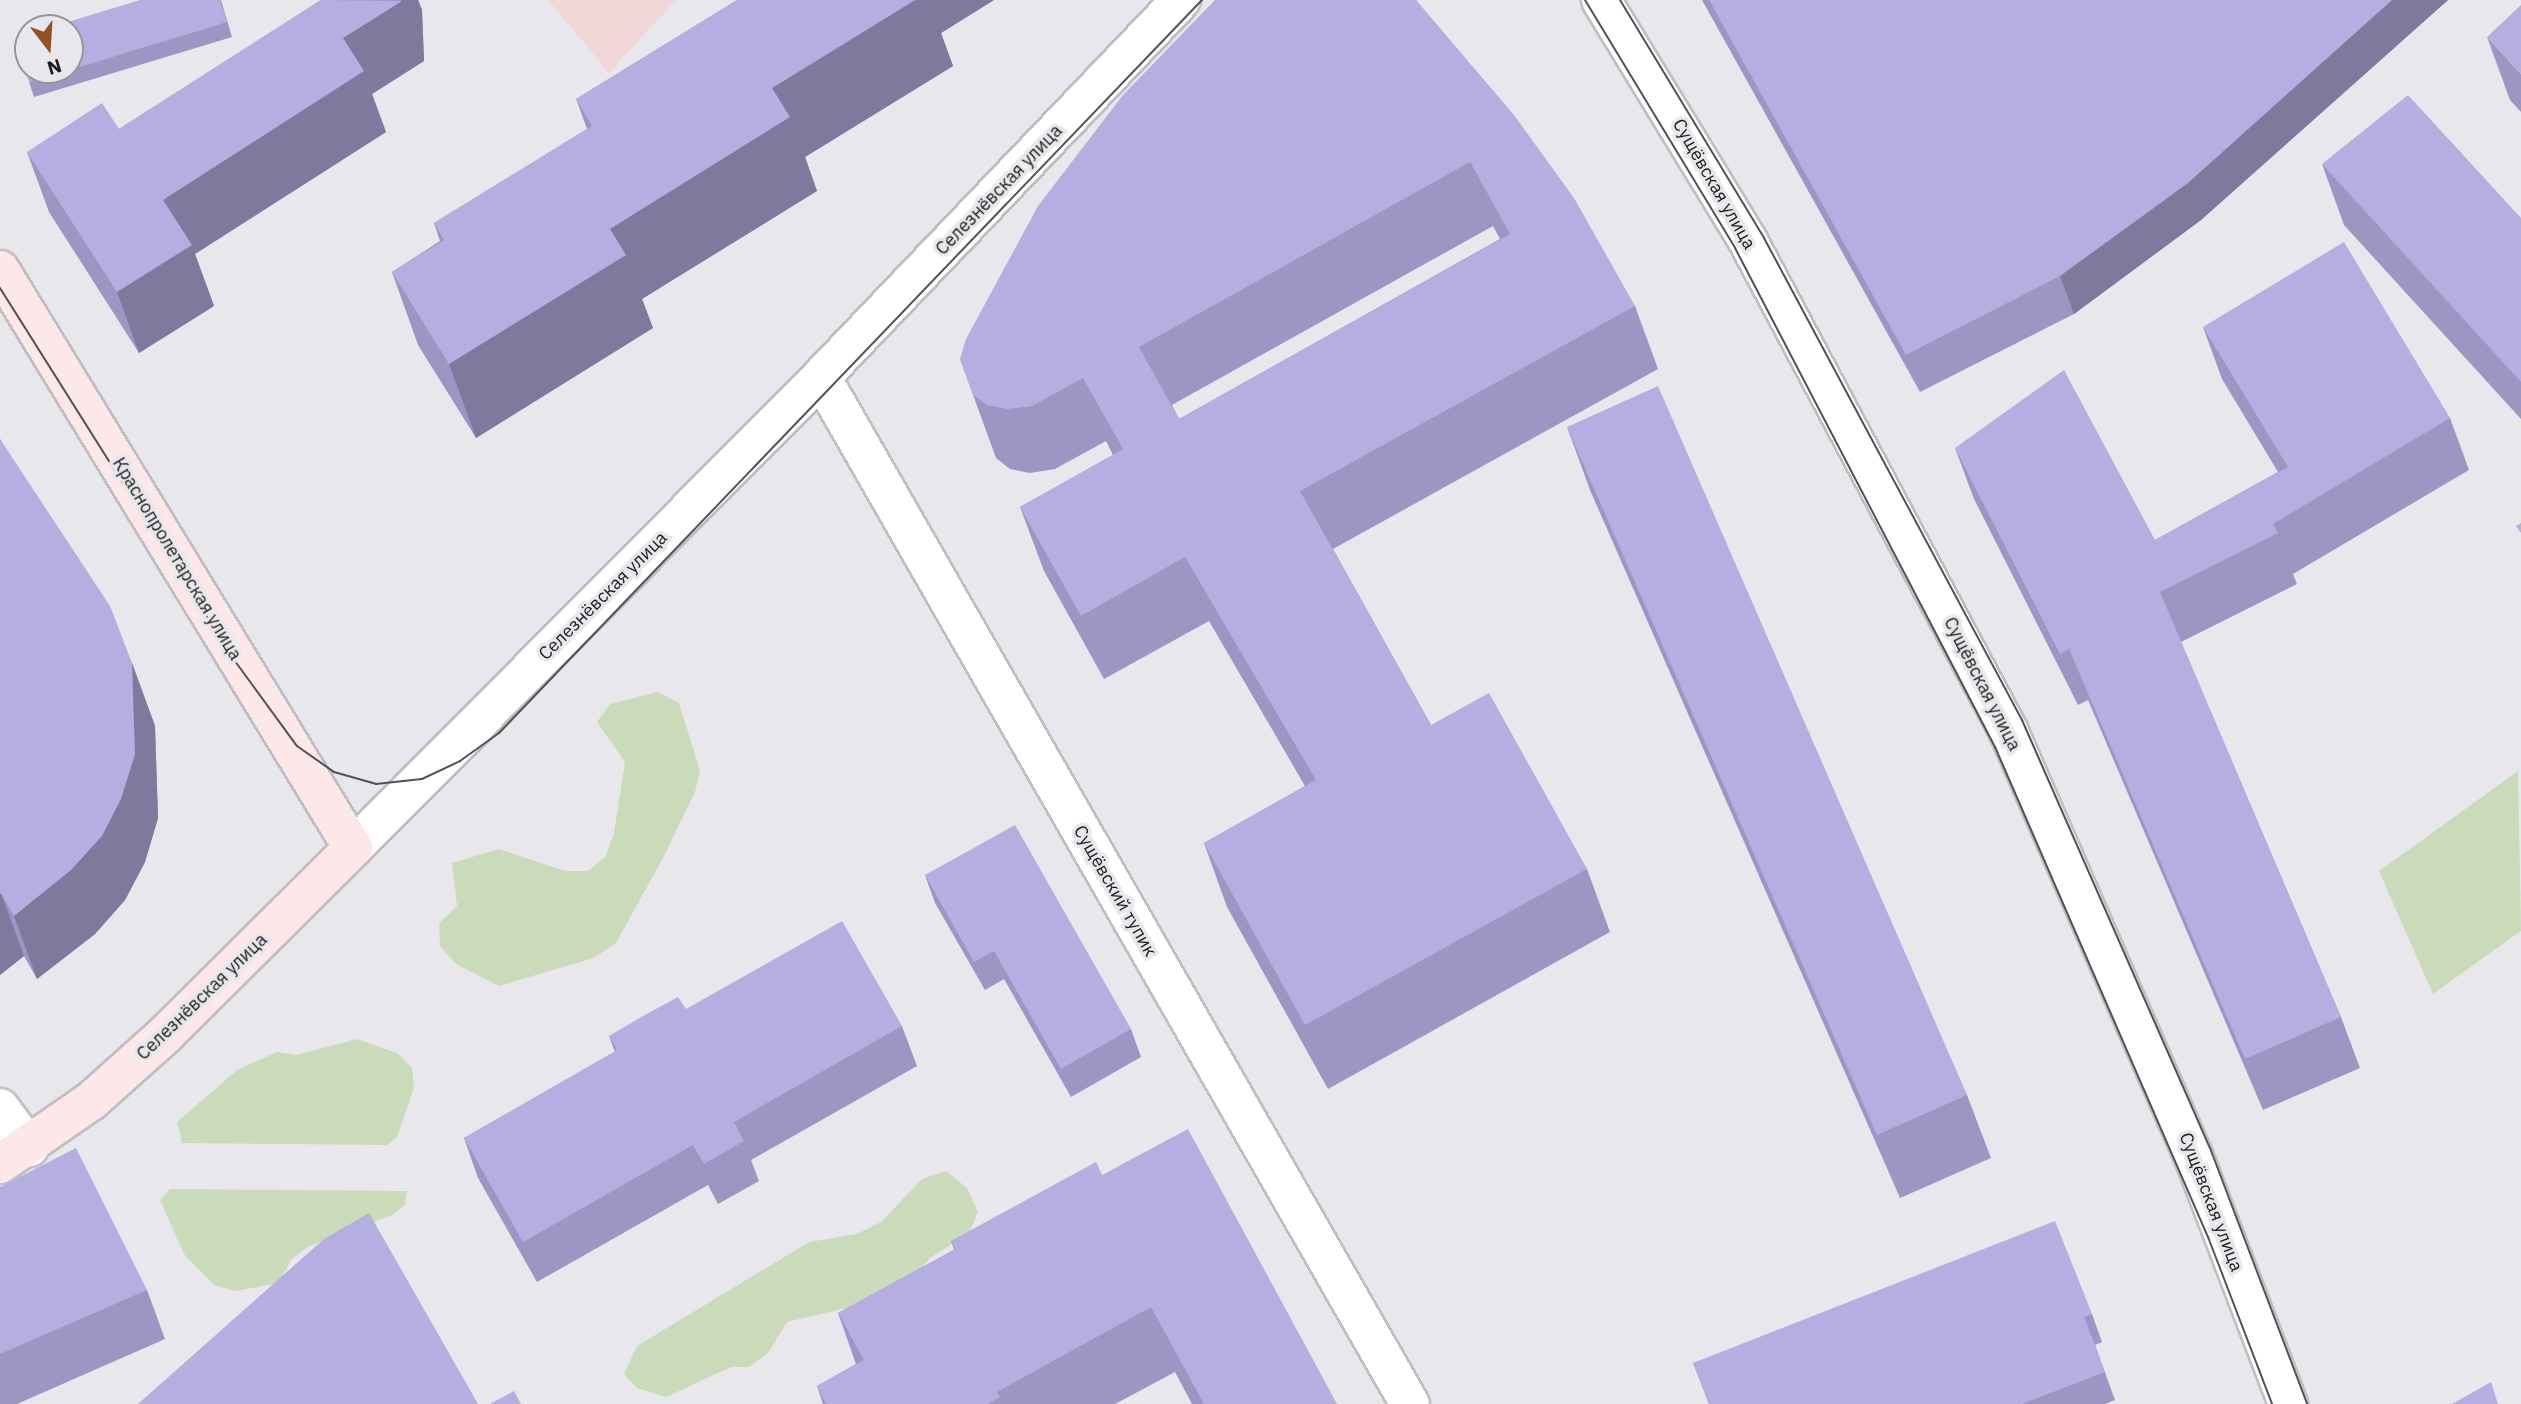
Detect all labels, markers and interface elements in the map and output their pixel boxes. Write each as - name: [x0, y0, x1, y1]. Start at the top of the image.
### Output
- north arrow: [14, 14, 84, 84]
- text: N: [44, 54, 65, 81]
- street label: Сущёвская улица: [1668, 115, 1760, 253]
- street label: Селезнёвская улица: [931, 120, 1067, 260]
- street label: Краснопролетарская улица: [108, 454, 246, 664]
- street label: Селезнёвская улица: [534, 527, 672, 665]
- street label: Сущёвская улица: [1939, 614, 2025, 754]
- street label: Сущёвский тупик: [1069, 822, 1161, 960]
- street label: Селезнёвская улица: [132, 929, 272, 1065]
- street label: Сущёвская улица: [2175, 1129, 2247, 1275]

